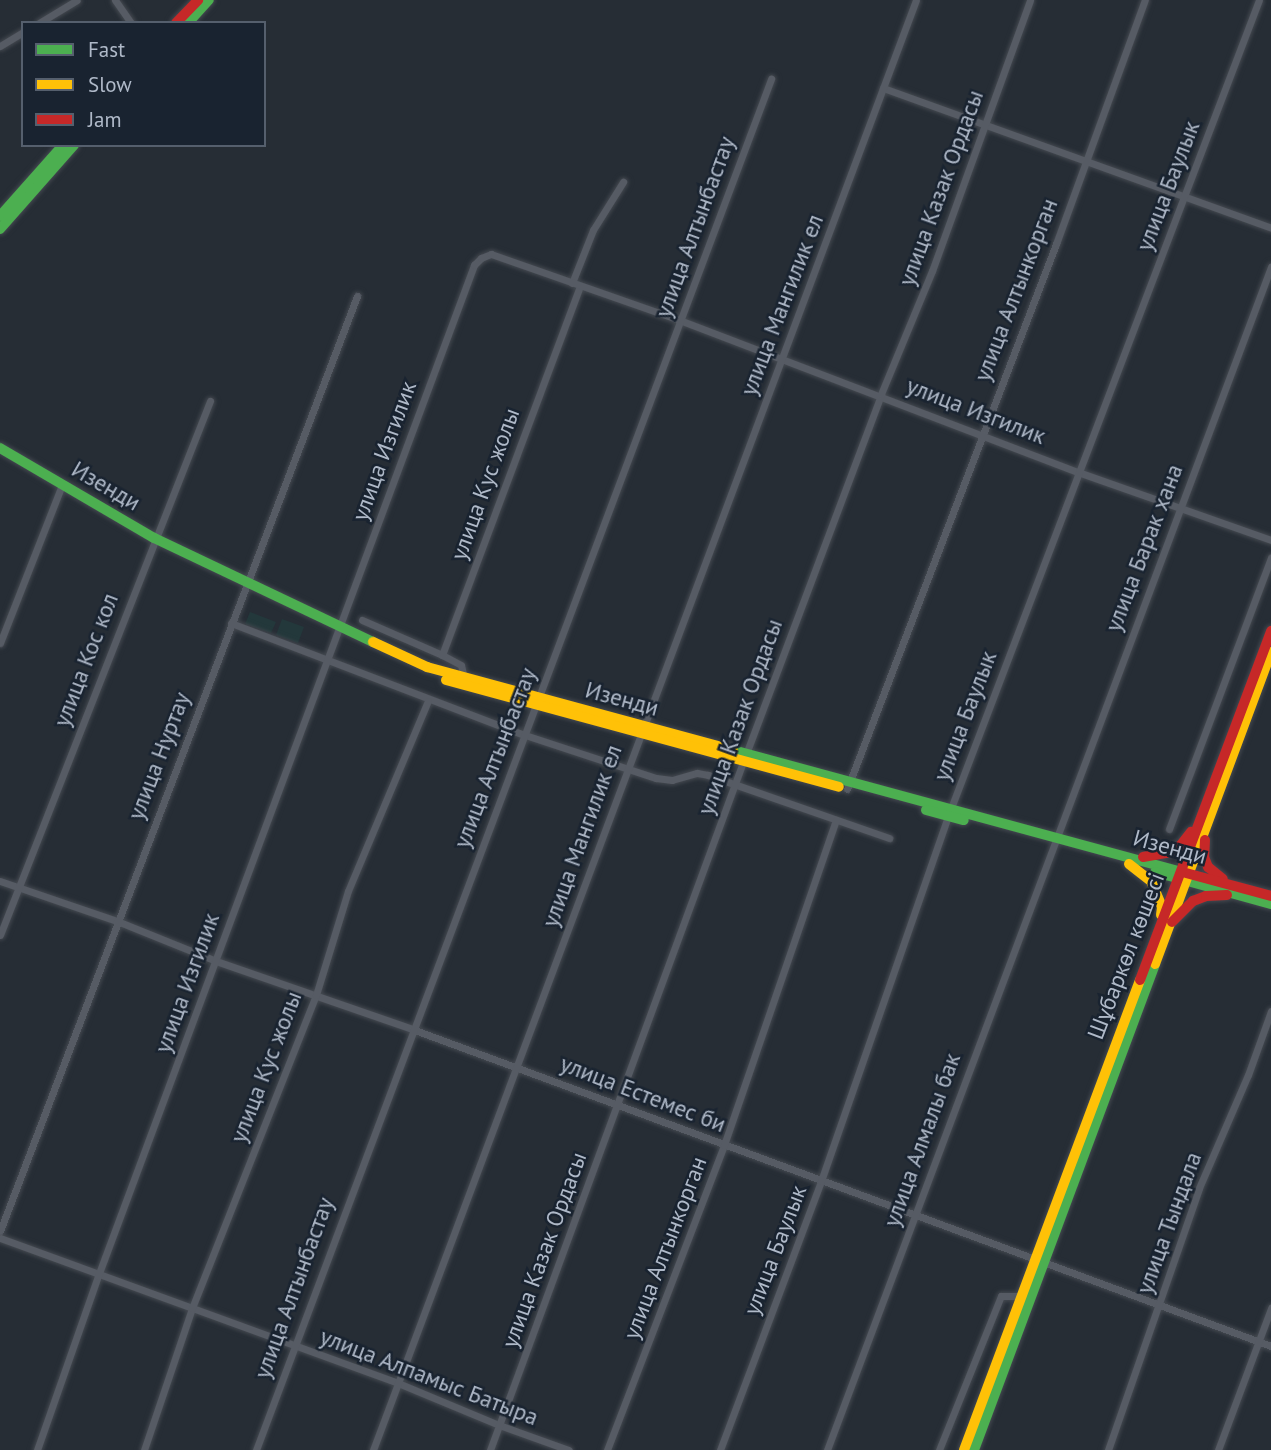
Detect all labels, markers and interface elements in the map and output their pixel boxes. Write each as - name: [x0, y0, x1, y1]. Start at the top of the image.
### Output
- legend: [21, 21, 266, 147]
- text: Fast: [88, 36, 125, 63]
- text: Slow: [88, 71, 132, 98]
- street label: улица Казак Ордасы: [893, 86, 989, 290]
- text: Jam: [88, 106, 122, 133]
- street label: улица Баулык: [1131, 117, 1205, 255]
- street label: улица Алтынбастау: [649, 132, 741, 322]
- street label: улица Алтынкорган: [968, 194, 1064, 386]
- street label: улица Мангилик ел: [735, 211, 829, 399]
- street label: улица Изгилик: [903, 372, 1049, 450]
- street label: улица Изгилик: [346, 377, 422, 525]
- street label: улица Кус жолы: [445, 404, 525, 564]
- street label: Изенди: [67, 455, 145, 517]
- street label: улица Барак хана: [1099, 461, 1189, 635]
- street label: улица Кос кол: [48, 589, 124, 731]
- street label: улица Казак Ордасы: [692, 615, 788, 819]
- street label: улица Баулык: [928, 647, 1002, 785]
- street label: улица Алтынбастау: [448, 664, 542, 852]
- street label: Изенди: [582, 676, 662, 722]
- street label: улица Нуртау: [122, 688, 196, 824]
- street label: улица Мангилик ел: [536, 741, 628, 931]
- street label: Изенди: [1130, 824, 1210, 870]
- street label: Шұбаркөл көшесі: [1082, 869, 1170, 1043]
- street label: улица Изгилик: [149, 909, 225, 1057]
- street label: улица Кус жолы: [224, 987, 308, 1147]
- street label: улица Алмалы бак: [878, 1049, 966, 1231]
- street label: улица Естемес би: [556, 1050, 730, 1138]
- street label: улица Казак Ордасы: [496, 1148, 592, 1352]
- street label: улица Тындала: [1130, 1148, 1208, 1298]
- street label: улица Алтынкорган: [617, 1152, 713, 1344]
- street label: улица Баулык: [738, 1181, 812, 1319]
- street label: улица Алтынбастау: [248, 1193, 340, 1383]
- street label: улица Алпамыс Батыра: [316, 1323, 542, 1431]

